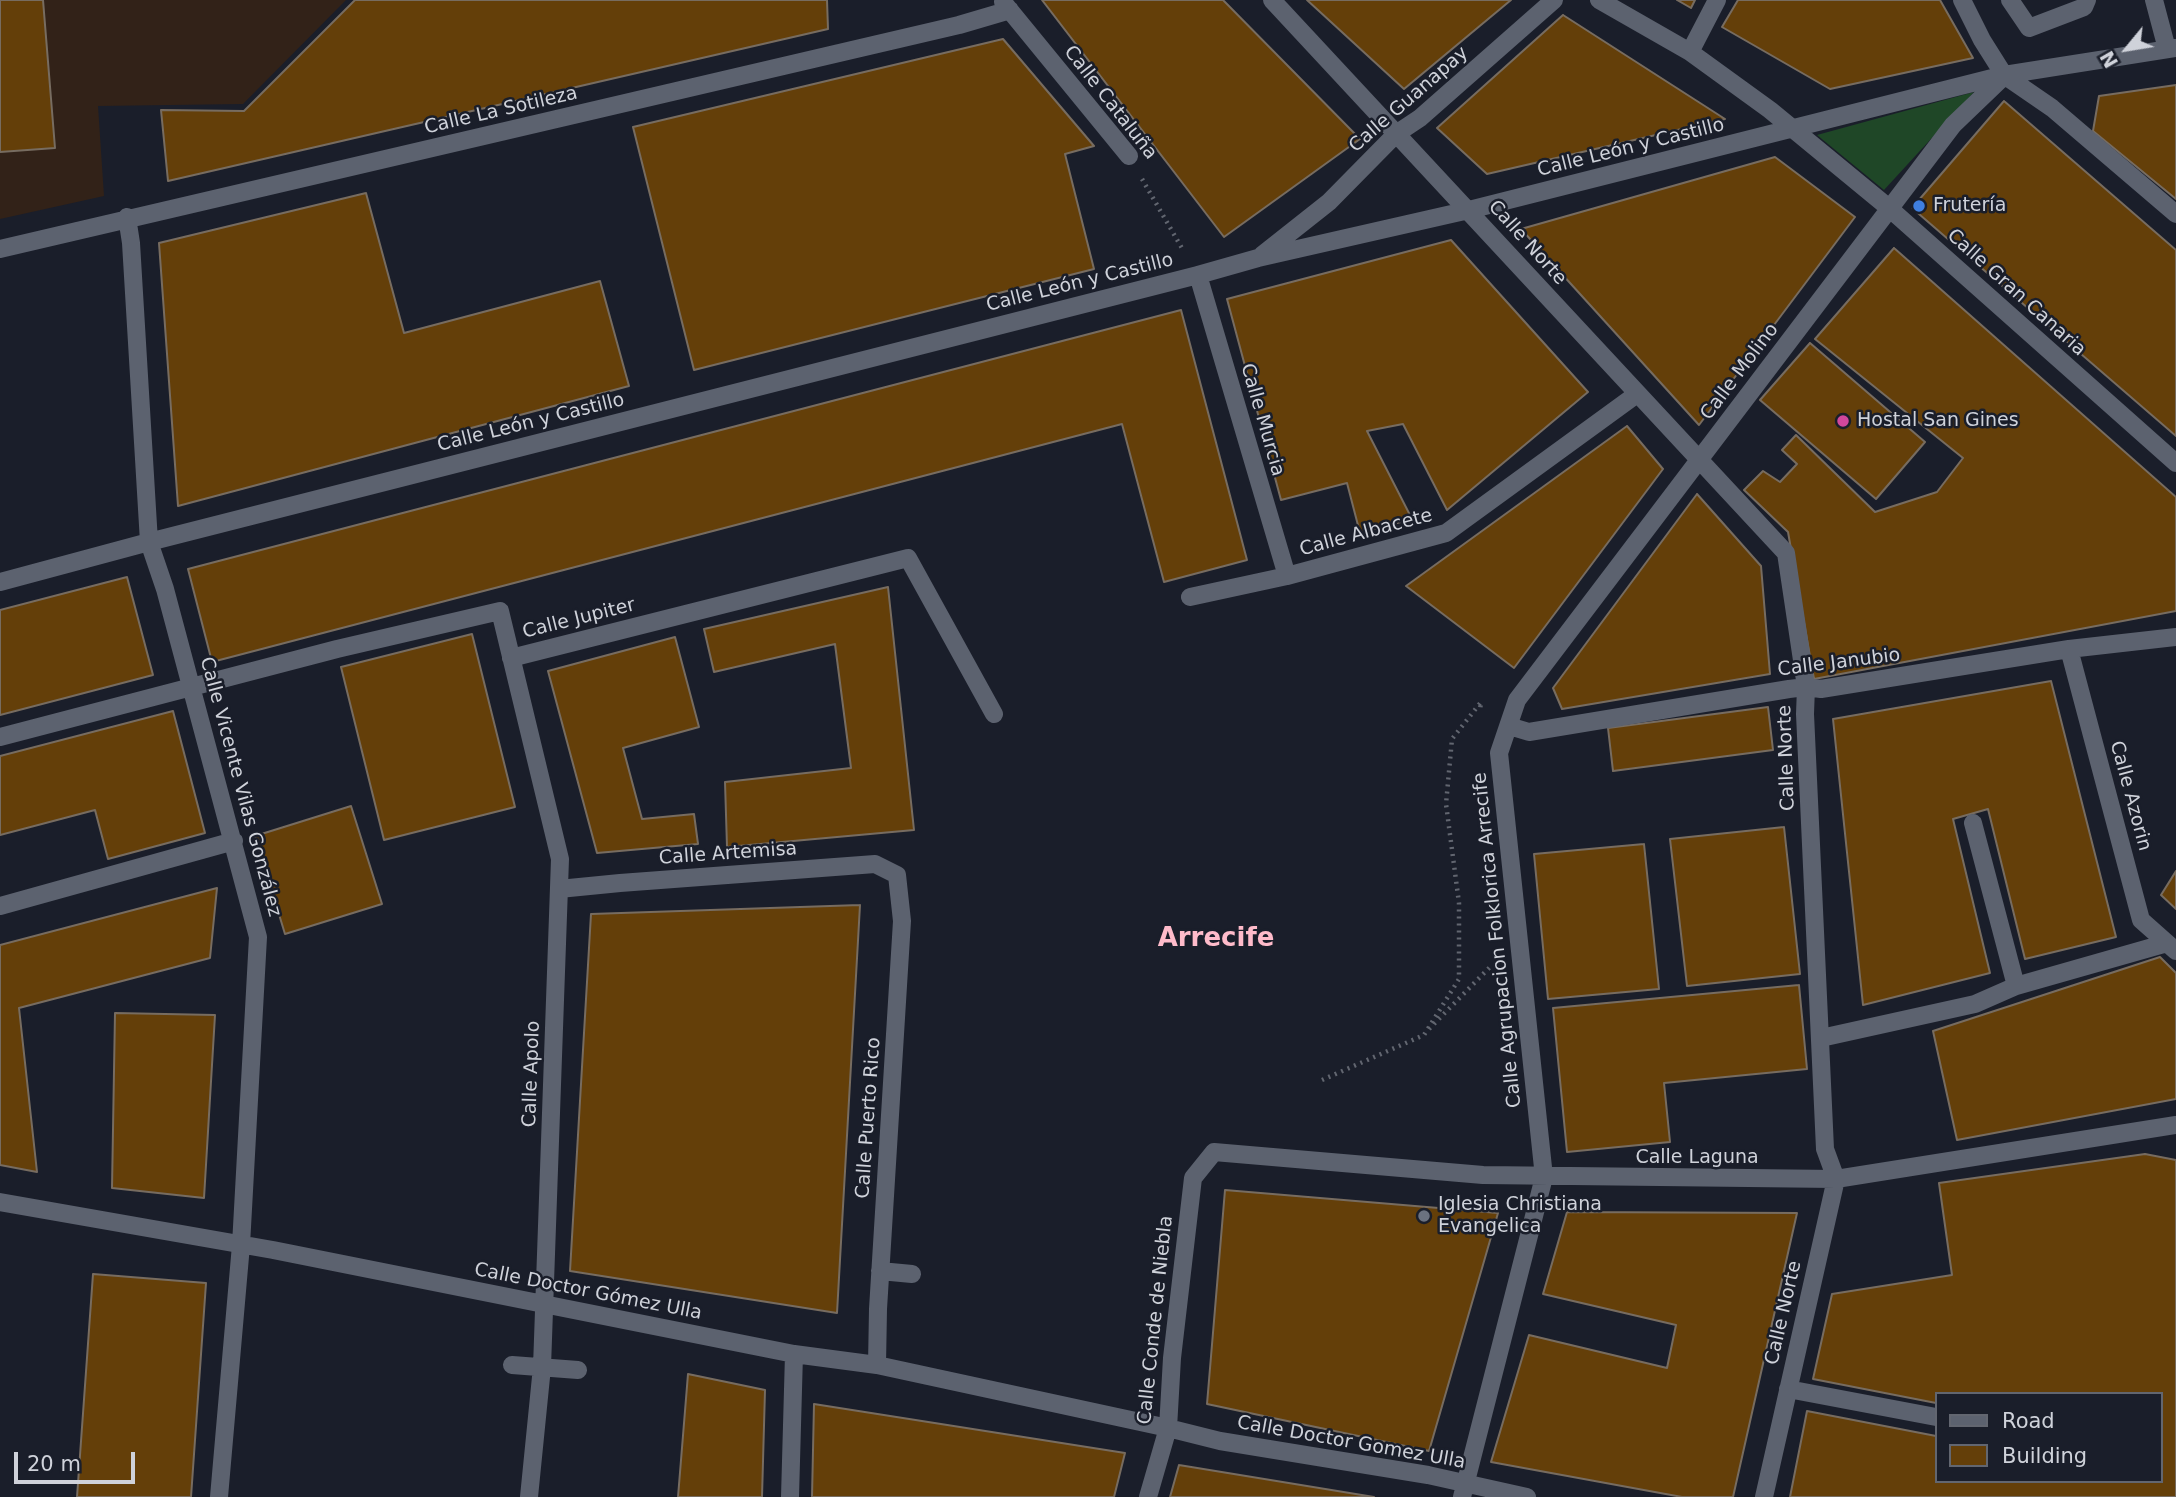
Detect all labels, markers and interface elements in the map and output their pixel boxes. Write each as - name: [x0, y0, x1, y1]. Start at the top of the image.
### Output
- north arrow: [2092, 14, 2162, 84]
- street label: Calle Cataluña: [1058, 42, 1162, 164]
- street label: Calle Guanapay: [1345, 42, 1473, 158]
- text: N: [2095, 47, 2122, 72]
- street label: Calle La Sotileza: [422, 82, 580, 140]
- street label: Calle León y Castillo: [1535, 114, 1727, 182]
- place label: Frutería: [1933, 195, 2006, 217]
- street label: Calle Norte: [1483, 196, 1571, 290]
- marker: Frutería: [1911, 198, 1927, 214]
- street label: Calle Gran Canaria: [1942, 225, 2090, 361]
- street label: Calle León y Castillo: [984, 249, 1176, 317]
- street label: Calle Molino: [1696, 319, 1784, 425]
- street label: Calle Murcia: [1235, 361, 1289, 479]
- street label: Calle León y Castillo: [435, 389, 627, 457]
- place label: Hostal San Gines: [1857, 410, 2019, 432]
- marker: Hostal San Gines: [1835, 413, 1851, 429]
- street label: Calle Albacete: [1297, 504, 1435, 562]
- street label: Calle Jupiter: [520, 594, 638, 644]
- street label: Calle Janubio: [1776, 644, 1902, 682]
- street label: Calle Vicente Vilas González: [194, 655, 286, 919]
- street label: Calle Norte: [1774, 705, 1800, 811]
- street label: Calle Azorin: [2104, 739, 2156, 853]
- street label: Calle Agrupacion Folklorica Arrecife: [1469, 771, 1527, 1109]
- street label: Calle Artemisa: [658, 838, 798, 870]
- district label: Arrecife: [1158, 923, 1274, 955]
- street label: Calle Apolo: [519, 1020, 545, 1128]
- street label: Calle Puerto Rico: [852, 1037, 886, 1199]
- street label: Calle Laguna: [1635, 1147, 1759, 1169]
- place label: Iglesia Christiana Evangelica: [1438, 1194, 1602, 1238]
- marker: Iglesia Christiana Evangelica: [1416, 1208, 1432, 1224]
- street label: Calle Conde de Niebla: [1134, 1214, 1178, 1426]
- street label: Calle Doctor Gómez Ulla: [472, 1259, 704, 1325]
- street label: Calle Norte: [1761, 1259, 1807, 1367]
- legend: [1934, 1392, 2162, 1483]
- text: Road: [2002, 1409, 2055, 1433]
- street label: Calle Doctor Gomez Ulla: [1235, 1412, 1467, 1474]
- scale bar: [18, 1438, 138, 1482]
- text: Building: [2002, 1444, 2087, 1468]
- text: 20 m: [27, 1452, 81, 1476]

